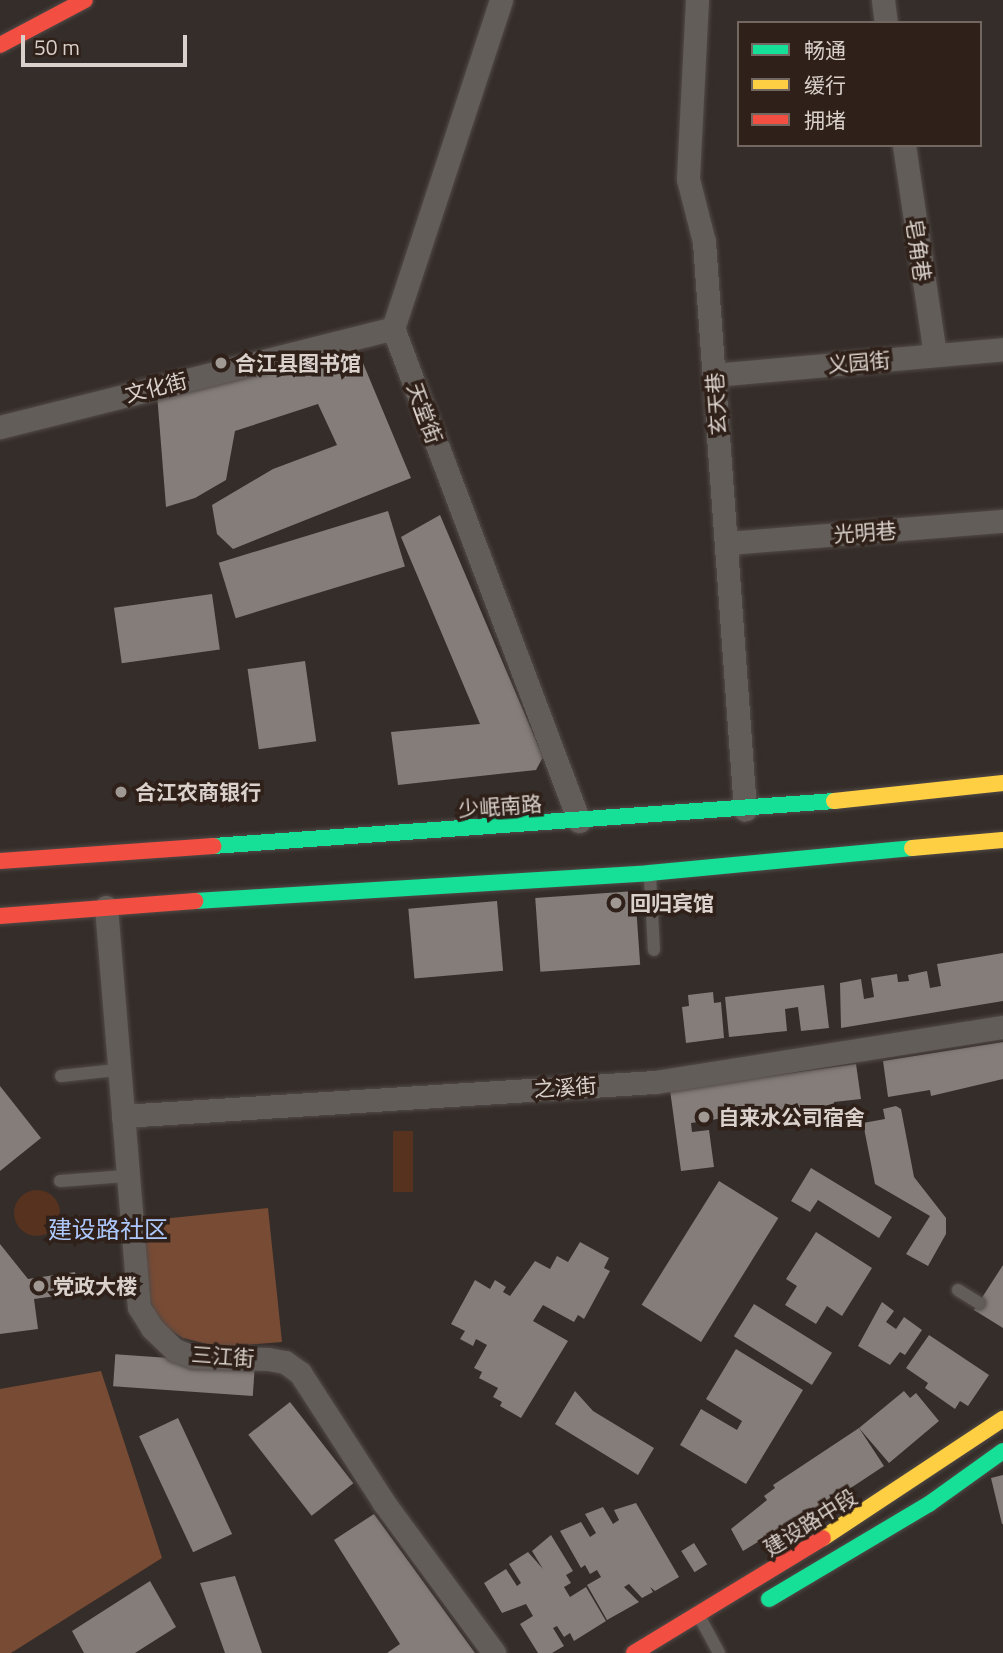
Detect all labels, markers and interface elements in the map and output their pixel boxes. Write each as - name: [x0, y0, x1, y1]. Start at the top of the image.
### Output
- scale bar: [24, 21, 191, 65]
- legend: [737, 21, 982, 147]
- text: 50 m: [34, 31, 80, 63]
- text: 畅通: [804, 34, 846, 66]
- text: 缓行: [804, 69, 846, 101]
- text: 拥堵: [804, 104, 846, 136]
- street label: 皂角巷: [902, 217, 936, 283]
- street label: 义园街: [827, 347, 891, 377]
- place label: 合江县图书馆: [235, 350, 361, 376]
- marker: 合江县图书馆: [213, 355, 229, 371]
- street label: 文化街: [122, 367, 190, 407]
- street label: 玄天巷: [701, 372, 731, 436]
- street label: 天堂街: [402, 379, 448, 447]
- street label: 光明巷: [833, 517, 897, 547]
- place label: 合江农商银行: [135, 779, 261, 805]
- marker: 合江农商银行: [113, 784, 129, 800]
- street label: 少岷南路: [457, 791, 543, 821]
- place label: 回归宾馆: [630, 890, 714, 916]
- marker: 回归宾馆: [608, 895, 624, 911]
- street label: 之溪街: [533, 1072, 597, 1102]
- place label: 自来水公司宿舍: [718, 1104, 865, 1130]
- marker: 自来水公司宿舍: [696, 1109, 712, 1125]
- district label: 建设路社区: [48, 1216, 168, 1244]
- place label: 党政大楼: [53, 1273, 137, 1299]
- marker: 党政大楼: [31, 1278, 47, 1294]
- street label: 三江街: [191, 1341, 255, 1371]
- street label: 建设路中段: [759, 1483, 861, 1561]

